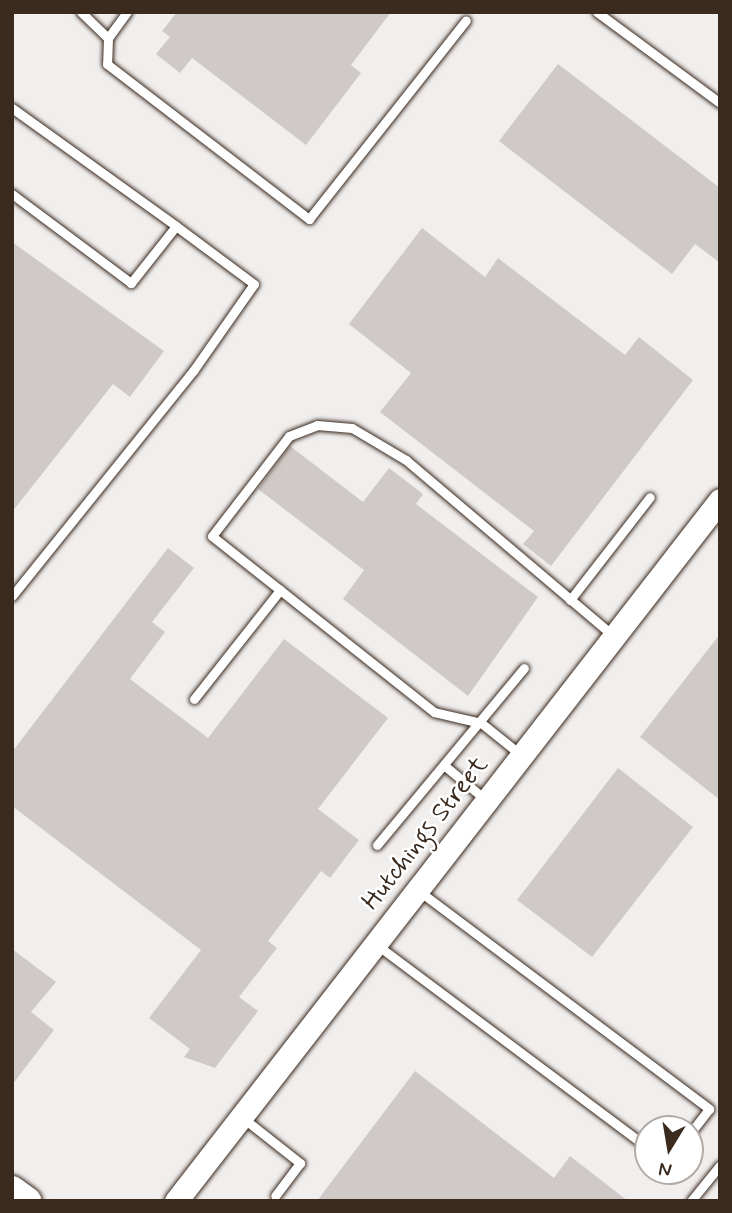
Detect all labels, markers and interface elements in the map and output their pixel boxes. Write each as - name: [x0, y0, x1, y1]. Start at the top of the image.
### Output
- street label: Hutchings Street: [356, 751, 496, 917]
- north arrow: [634, 1115, 704, 1185]
- text: N: [657, 1156, 674, 1183]

